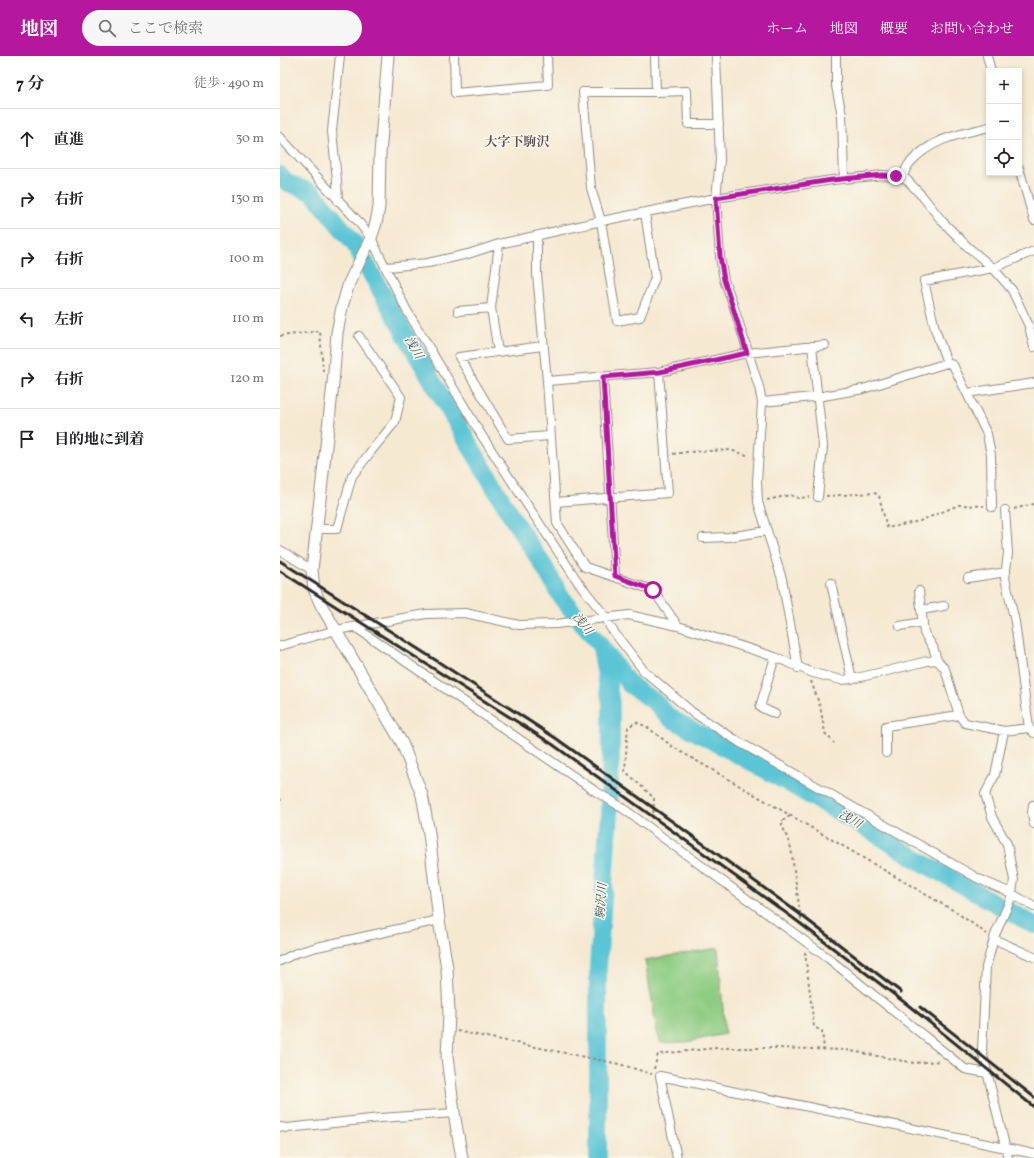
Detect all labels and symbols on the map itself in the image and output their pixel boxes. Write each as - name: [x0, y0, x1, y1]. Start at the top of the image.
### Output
- district label: 大字下駒沢: [484, 134, 550, 152]
- route end: [887, 167, 905, 185]
- water label: 浅川: [400, 334, 427, 364]
- route start: [644, 581, 662, 599]
- water label: 浅川: [568, 610, 597, 640]
- water label: 浅川: [836, 807, 866, 834]
- water label: 駒沢川: [593, 880, 611, 920]

